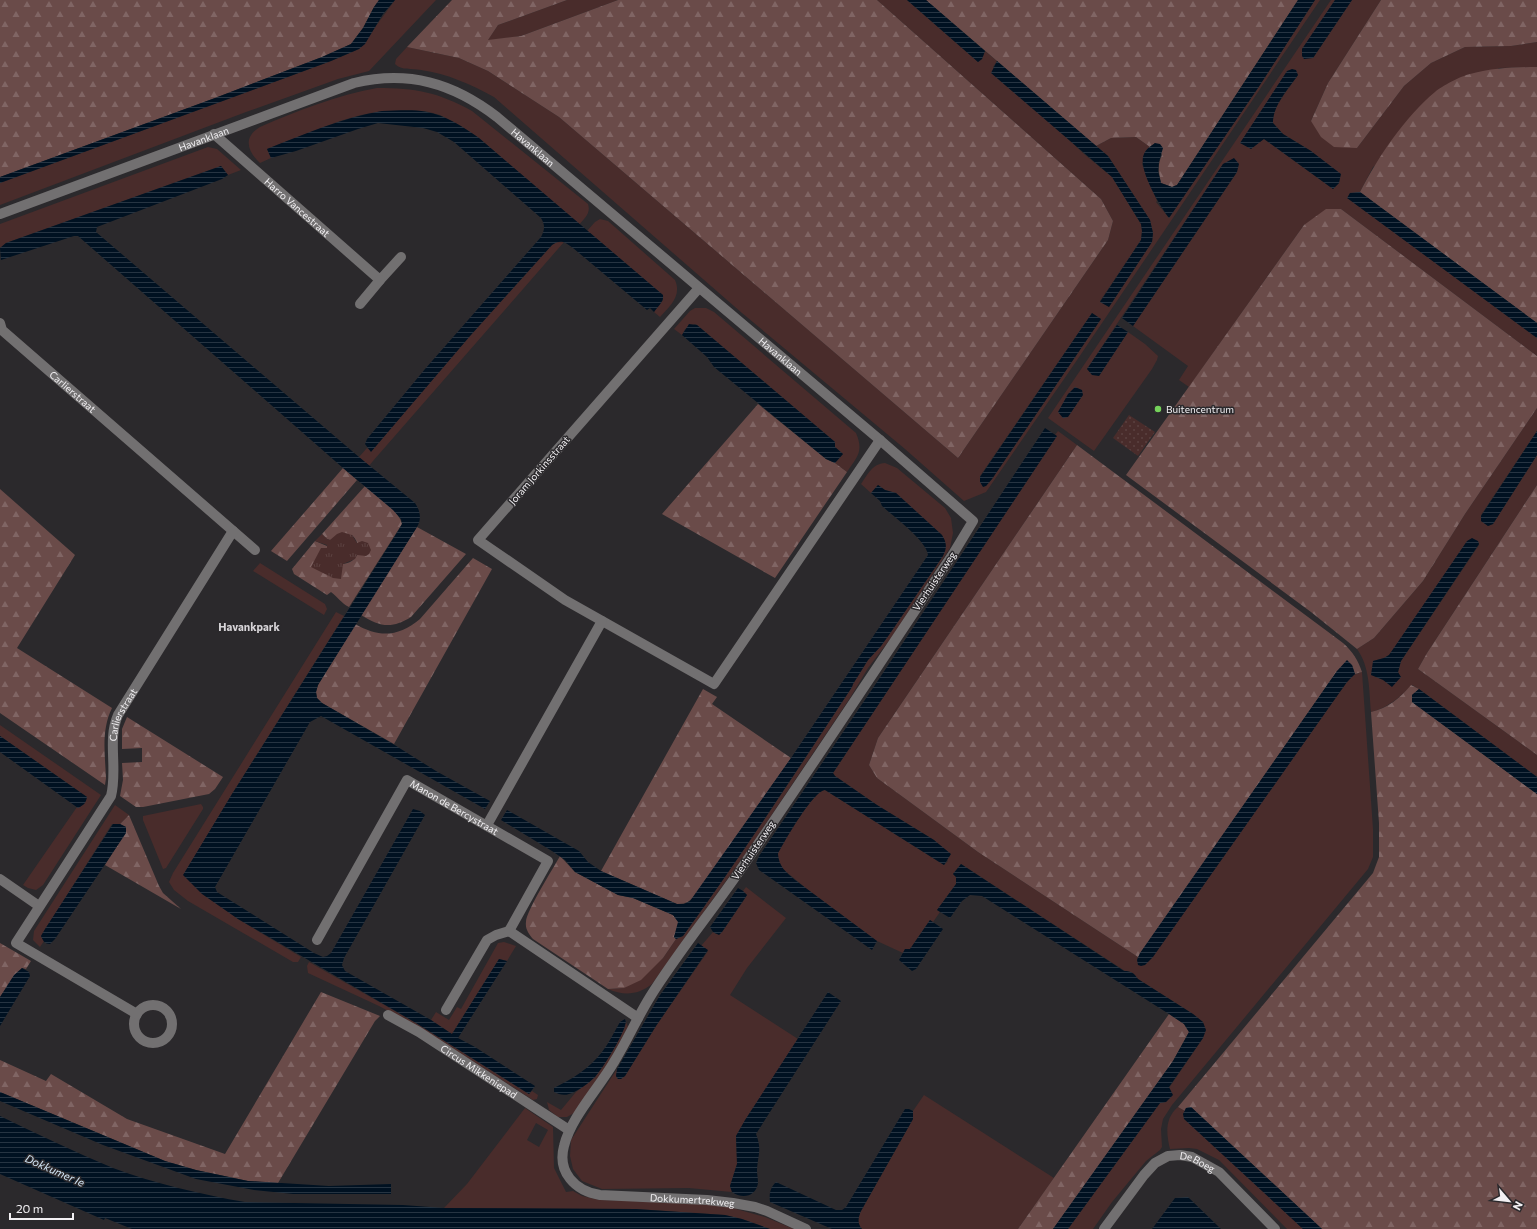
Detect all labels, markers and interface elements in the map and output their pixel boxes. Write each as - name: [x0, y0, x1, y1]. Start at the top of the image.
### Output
- street label: Havanklaan: [177, 124, 230, 153]
- street label: Havanklaan: [509, 126, 557, 169]
- street label: Harro Vancestraat: [262, 175, 333, 239]
- street label: Havanklaan: [757, 335, 805, 378]
- street label: Carlierstraat: [47, 368, 98, 415]
- place label: Buitencentrum: [1166, 403, 1234, 415]
- marker: Buitencentrum: [1153, 404, 1163, 414]
- street label: Joram Jorkinsstraat: [506, 433, 572, 507]
- street label: Vierhuisterweg: [910, 549, 959, 613]
- district label: Havankpark: [218, 620, 280, 633]
- street label: Carlierstraat: [107, 686, 139, 742]
- street label: Manon de Bercystraat: [408, 777, 500, 837]
- street label: Vierhuisterweg: [729, 818, 778, 882]
- street label: Circus Mikkeniepad: [438, 1042, 520, 1101]
- street label: De Boeg: [1179, 1149, 1218, 1175]
- water label: Dokkumer Ie: [23, 1151, 87, 1189]
- north arrow: [1489, 1181, 1529, 1221]
- street label: Dokkumertrekweg: [650, 1191, 736, 1209]
- scale bar: [10, 1195, 73, 1221]
- text: N: [1511, 1199, 1526, 1213]
- text: 20 m: [16, 1201, 43, 1215]

